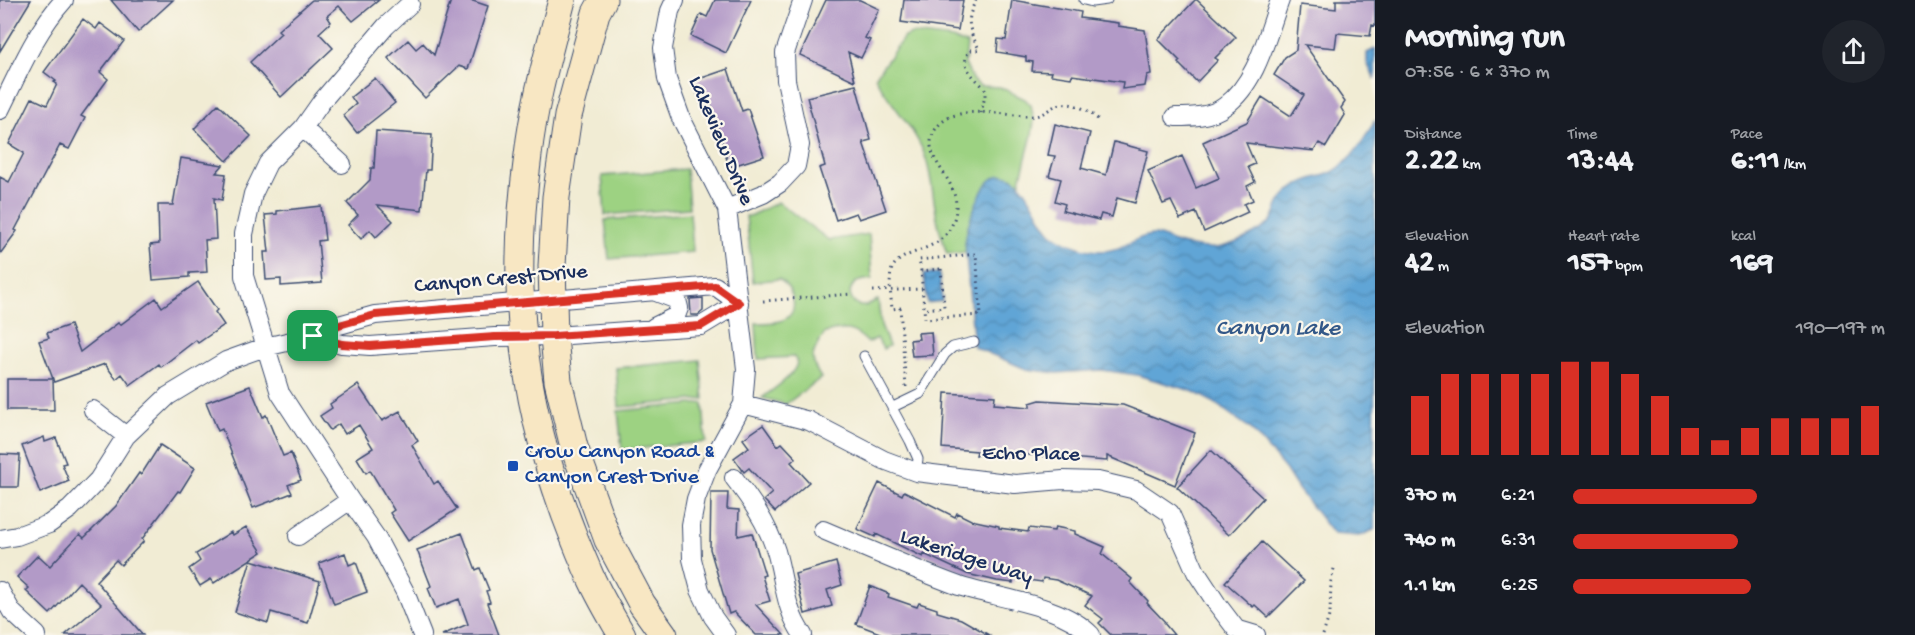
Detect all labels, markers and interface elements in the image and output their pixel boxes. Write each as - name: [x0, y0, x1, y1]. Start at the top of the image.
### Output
- text: Morning run: [1405, 20, 1565, 58]
- button: share: [1822, 20, 1885, 83]
- text: 07:56 · 6 × 370 m: [1405, 62, 1550, 85]
- street label: Lakeview Drive: [681, 73, 759, 210]
- text: Distance: [1405, 126, 1462, 145]
- text: Time: [1568, 126, 1597, 145]
- text: Pace: [1731, 126, 1762, 145]
- text: 2.22: [1405, 145, 1459, 180]
- text: 13:44: [1568, 145, 1634, 180]
- text: 6:11: [1731, 145, 1780, 180]
- text: km: [1459, 156, 1481, 175]
- text: /km: [1780, 156, 1806, 175]
- text: Elevation: [1405, 228, 1469, 247]
- text: Heart rate: [1568, 228, 1640, 247]
- text: kcal: [1731, 228, 1756, 247]
- text: 42: [1405, 247, 1434, 282]
- text: 157: [1568, 247, 1612, 282]
- text: 169: [1731, 247, 1773, 282]
- text: m: [1434, 258, 1449, 277]
- text: bpm: [1612, 258, 1643, 277]
- street label: Canyon Crest Drive: [413, 259, 589, 301]
- pin: [287, 310, 338, 361]
- water label: Canyon Lake: [1216, 315, 1342, 344]
- text: Elevation: [1405, 318, 1485, 341]
- text: 190–197 m: [1796, 318, 1885, 341]
- icon: arrive: [296, 319, 329, 352]
- place label: Crow Canyon Road & Canyon Crest Drive: [525, 440, 714, 491]
- street label: Echo Place: [982, 441, 1081, 469]
- marker: Crow Canyon Road & Canyon Crest Drive: [506, 459, 520, 473]
- text: 370 m: [1405, 485, 1456, 508]
- text: 6:21: [1501, 485, 1535, 508]
- street label: Lakeridge Way: [896, 524, 1036, 592]
- text: 740 m: [1405, 530, 1455, 553]
- text: 6:31: [1501, 530, 1536, 553]
- text: 1.1 km: [1405, 575, 1455, 598]
- text: 6:25: [1501, 575, 1538, 598]

